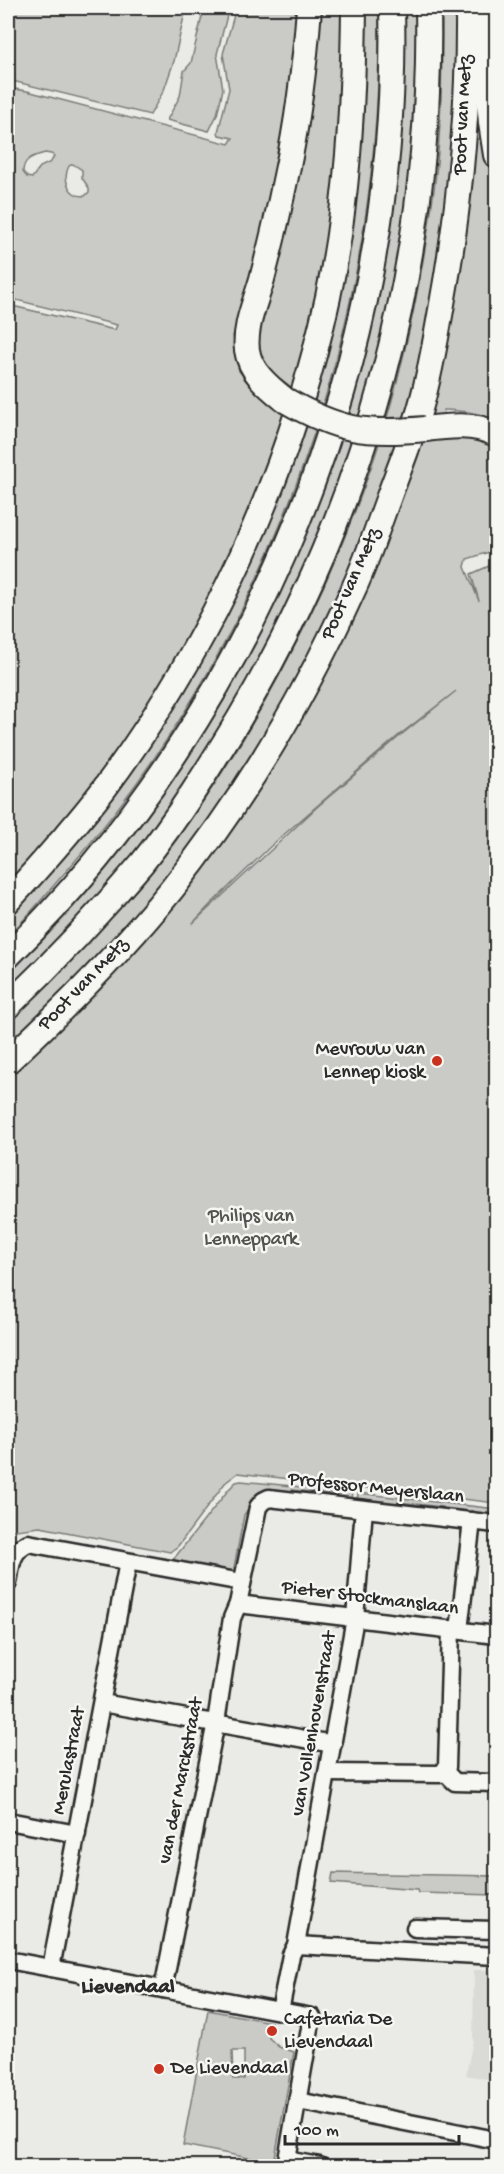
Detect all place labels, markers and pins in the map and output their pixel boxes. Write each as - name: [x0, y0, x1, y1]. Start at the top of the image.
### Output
- place label: Mevrouw van Lennep kiosk: [315, 1039, 427, 1085]
- marker: Mevrouw van Lennep kiosk: [430, 1054, 444, 1068]
- place label: Cafetaria De Lievendaal: [284, 2009, 393, 2055]
- marker: Cafetaria De Lievendaal: [265, 2024, 279, 2038]
- place label: De Lievendaal: [169, 2058, 288, 2081]
- marker: De Lievendaal: [152, 2062, 166, 2076]

